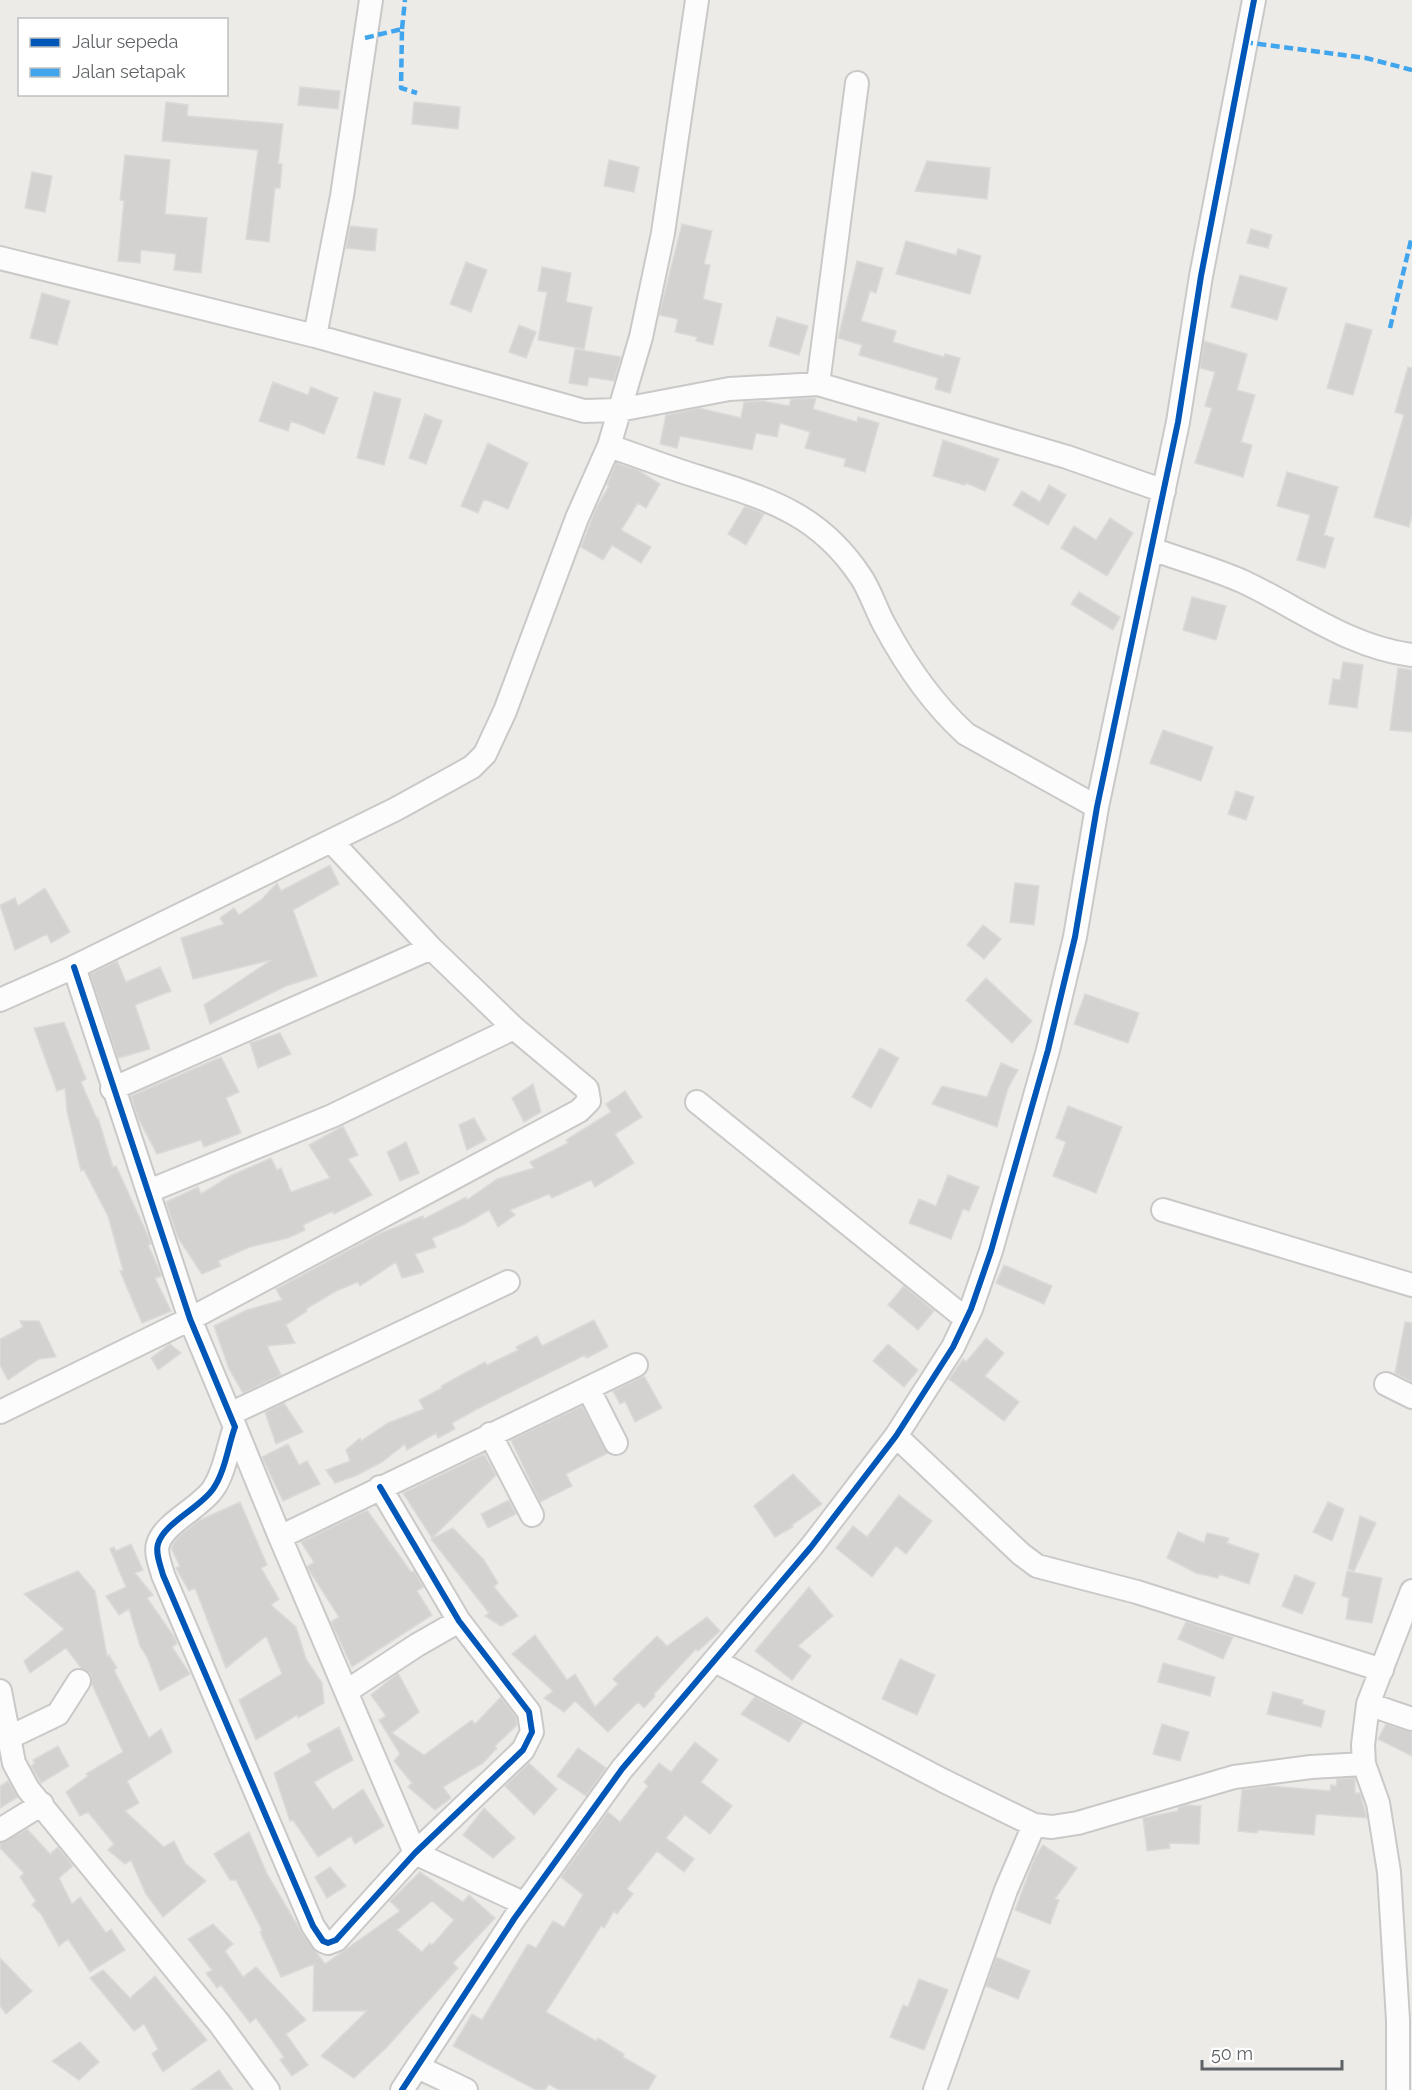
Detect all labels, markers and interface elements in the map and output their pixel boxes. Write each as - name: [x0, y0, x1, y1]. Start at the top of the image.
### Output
- legend: [18, 18, 228, 96]
- text: Jalur sepeda: [72, 31, 178, 52]
- text: Jalan setapak: [72, 61, 186, 82]
- scale bar: [1202, 2033, 1342, 2071]
- text: 50 m: [1211, 2043, 1253, 2064]

